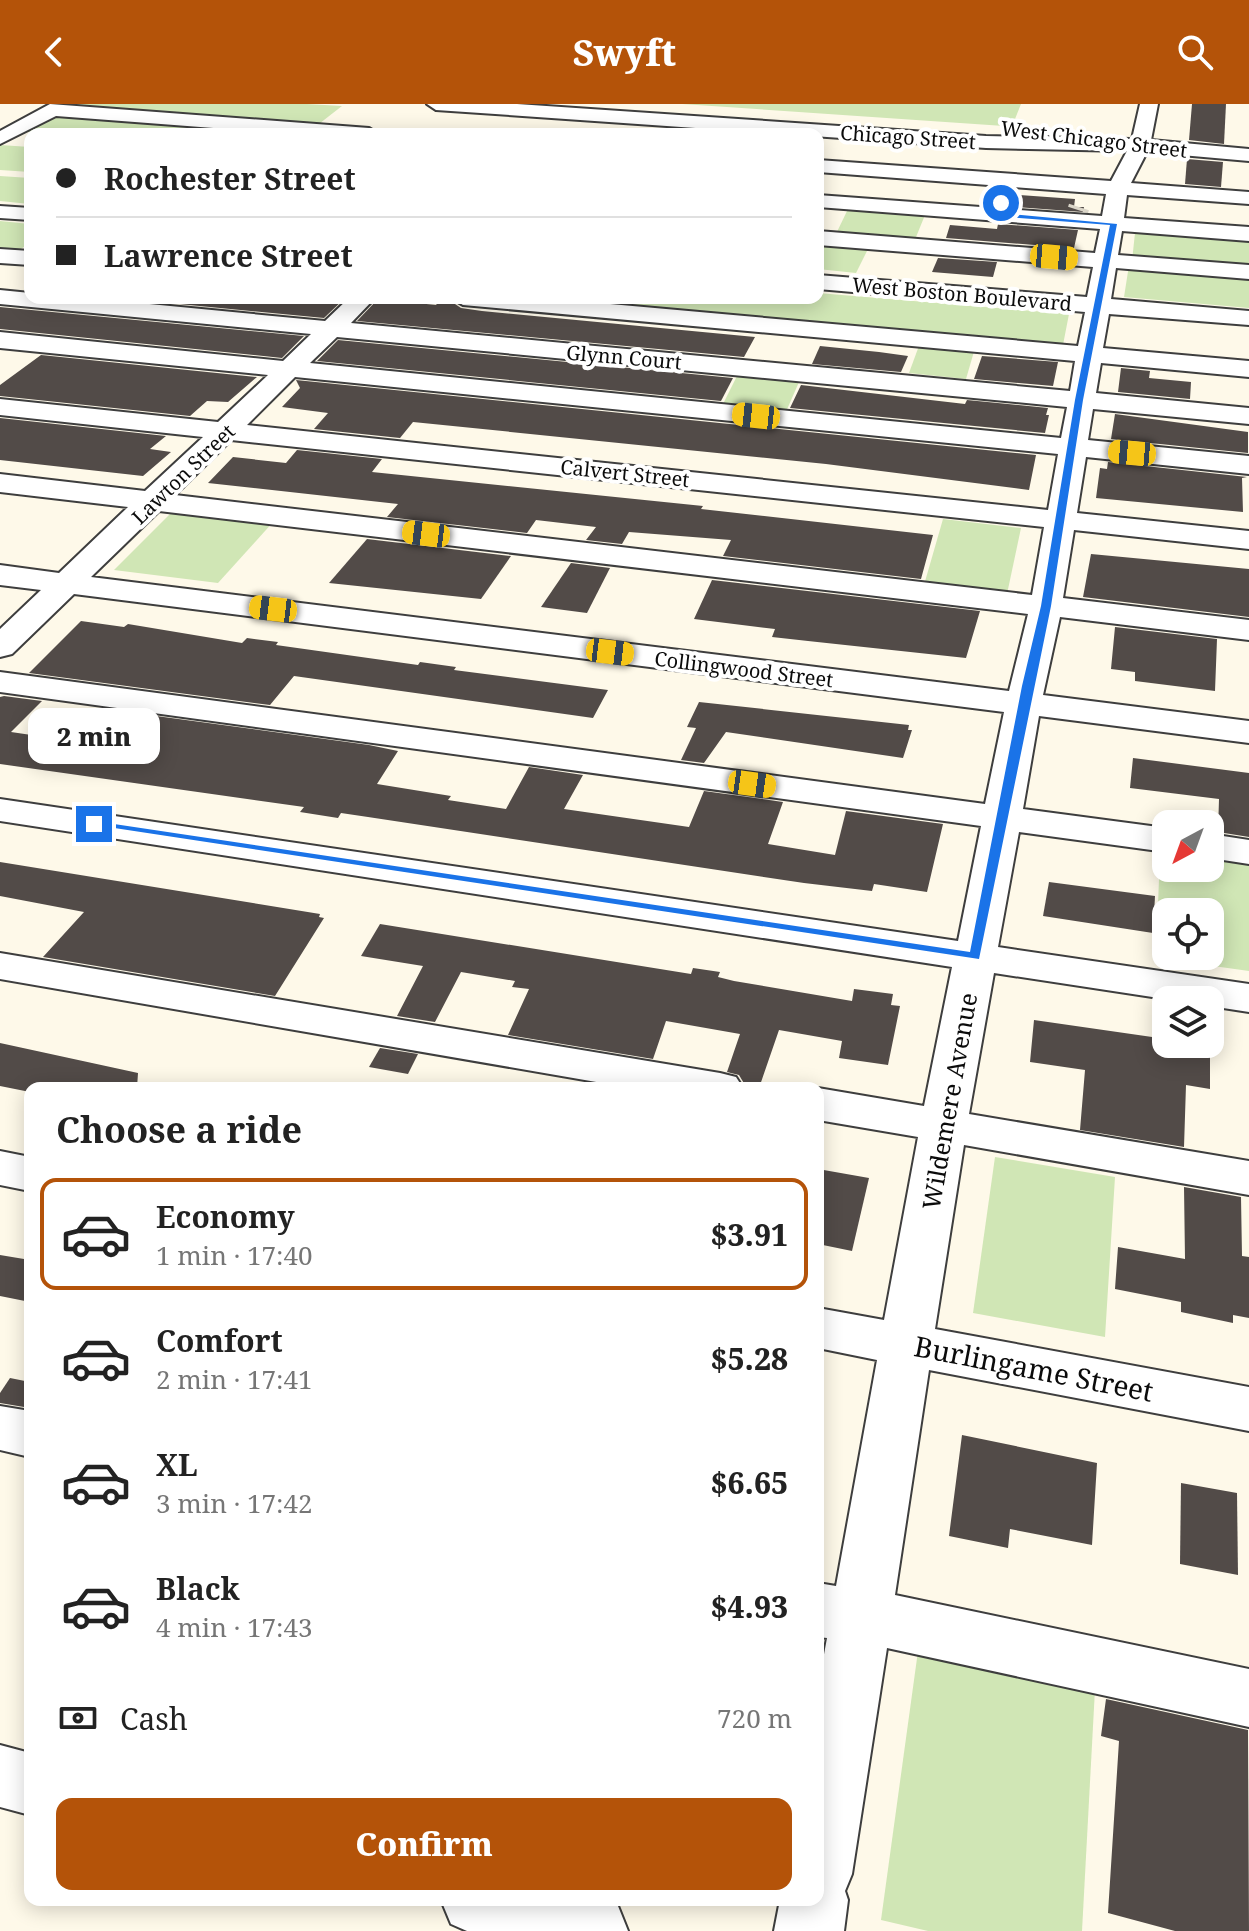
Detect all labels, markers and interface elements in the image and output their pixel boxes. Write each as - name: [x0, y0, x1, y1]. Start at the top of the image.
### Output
- text: Swyft: [573, 28, 676, 77]
- icon: back: [32, 30, 76, 74]
- icon: search: [1173, 30, 1217, 74]
- street label: West Chicago Street: [999, 114, 1189, 164]
- street label: Chicago Street: [839, 119, 977, 155]
- text: Rochester Street: [104, 158, 356, 199]
- route start: [983, 185, 1019, 221]
- text: Lawrence Street: [104, 235, 353, 276]
- car: [1029, 243, 1079, 271]
- street label: West Boston Boulevard: [851, 271, 1073, 317]
- street label: Glynn Court: [565, 339, 683, 375]
- car: [731, 402, 781, 430]
- street label: Lawton Street: [126, 418, 240, 530]
- car: [1107, 439, 1157, 467]
- street label: Calvert Street: [559, 453, 691, 493]
- car: [401, 519, 451, 549]
- car: [248, 594, 298, 624]
- car: [585, 637, 635, 667]
- street label: Collingwood Street: [653, 645, 835, 693]
- callout: 2 min: [28, 708, 160, 764]
- text: 2 min: [57, 718, 131, 754]
- car: [727, 769, 777, 799]
- route end: [76, 806, 112, 842]
- north arrow: [1152, 810, 1224, 882]
- map controls: [1152, 810, 1224, 1058]
- button: locate: [1152, 898, 1224, 970]
- button: layers: [1152, 986, 1224, 1058]
- street label: Wildemere Avenue: [914, 990, 984, 1212]
- text: Choose a ride: [56, 1105, 302, 1154]
- text: Economy: [156, 1196, 295, 1237]
- icon: car: [60, 1198, 132, 1270]
- text: $3.91: [711, 1214, 788, 1255]
- text: 1 min · 17:40: [156, 1237, 313, 1273]
- text: Comfort: [156, 1320, 283, 1361]
- icon: car: [60, 1322, 132, 1394]
- street label: Burlingame Street: [911, 1326, 1157, 1410]
- text: $5.28: [711, 1338, 788, 1379]
- text: 2 min · 17:41: [156, 1361, 313, 1397]
- text: XL: [156, 1444, 198, 1485]
- icon: car: [60, 1446, 132, 1518]
- text: $6.65: [711, 1462, 788, 1503]
- text: 3 min · 17:42: [156, 1485, 313, 1521]
- text: Black: [156, 1568, 240, 1609]
- icon: car: [60, 1570, 132, 1642]
- text: $4.93: [711, 1586, 788, 1627]
- text: 4 min · 17:43: [156, 1609, 313, 1645]
- icon: cash: [56, 1696, 100, 1740]
- text: Cash: [120, 1698, 188, 1739]
- text: 720 m: [717, 1700, 792, 1736]
- button: Confirm: [56, 1798, 792, 1890]

